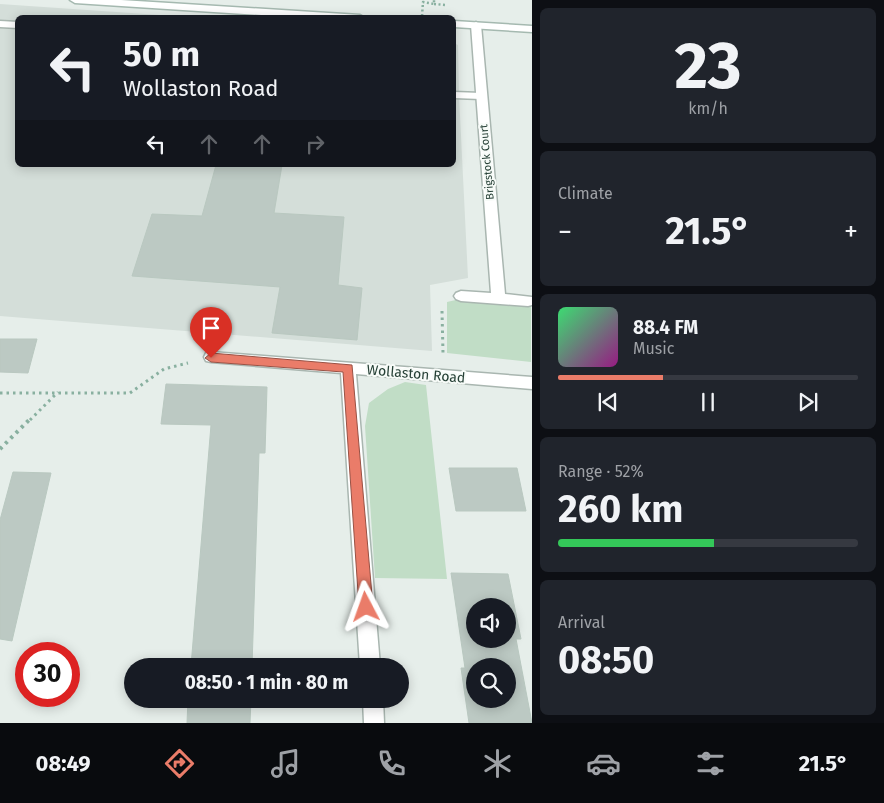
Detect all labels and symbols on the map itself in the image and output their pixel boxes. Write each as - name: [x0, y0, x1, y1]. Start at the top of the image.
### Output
- street label: Brigstock Court: [477, 124, 497, 200]
- pin: [190, 307, 232, 358]
- street label: Wollaston Road: [366, 361, 466, 387]
- position arrow: [339, 580, 391, 632]
- speed limit sign: 30: [15, 642, 80, 707]

